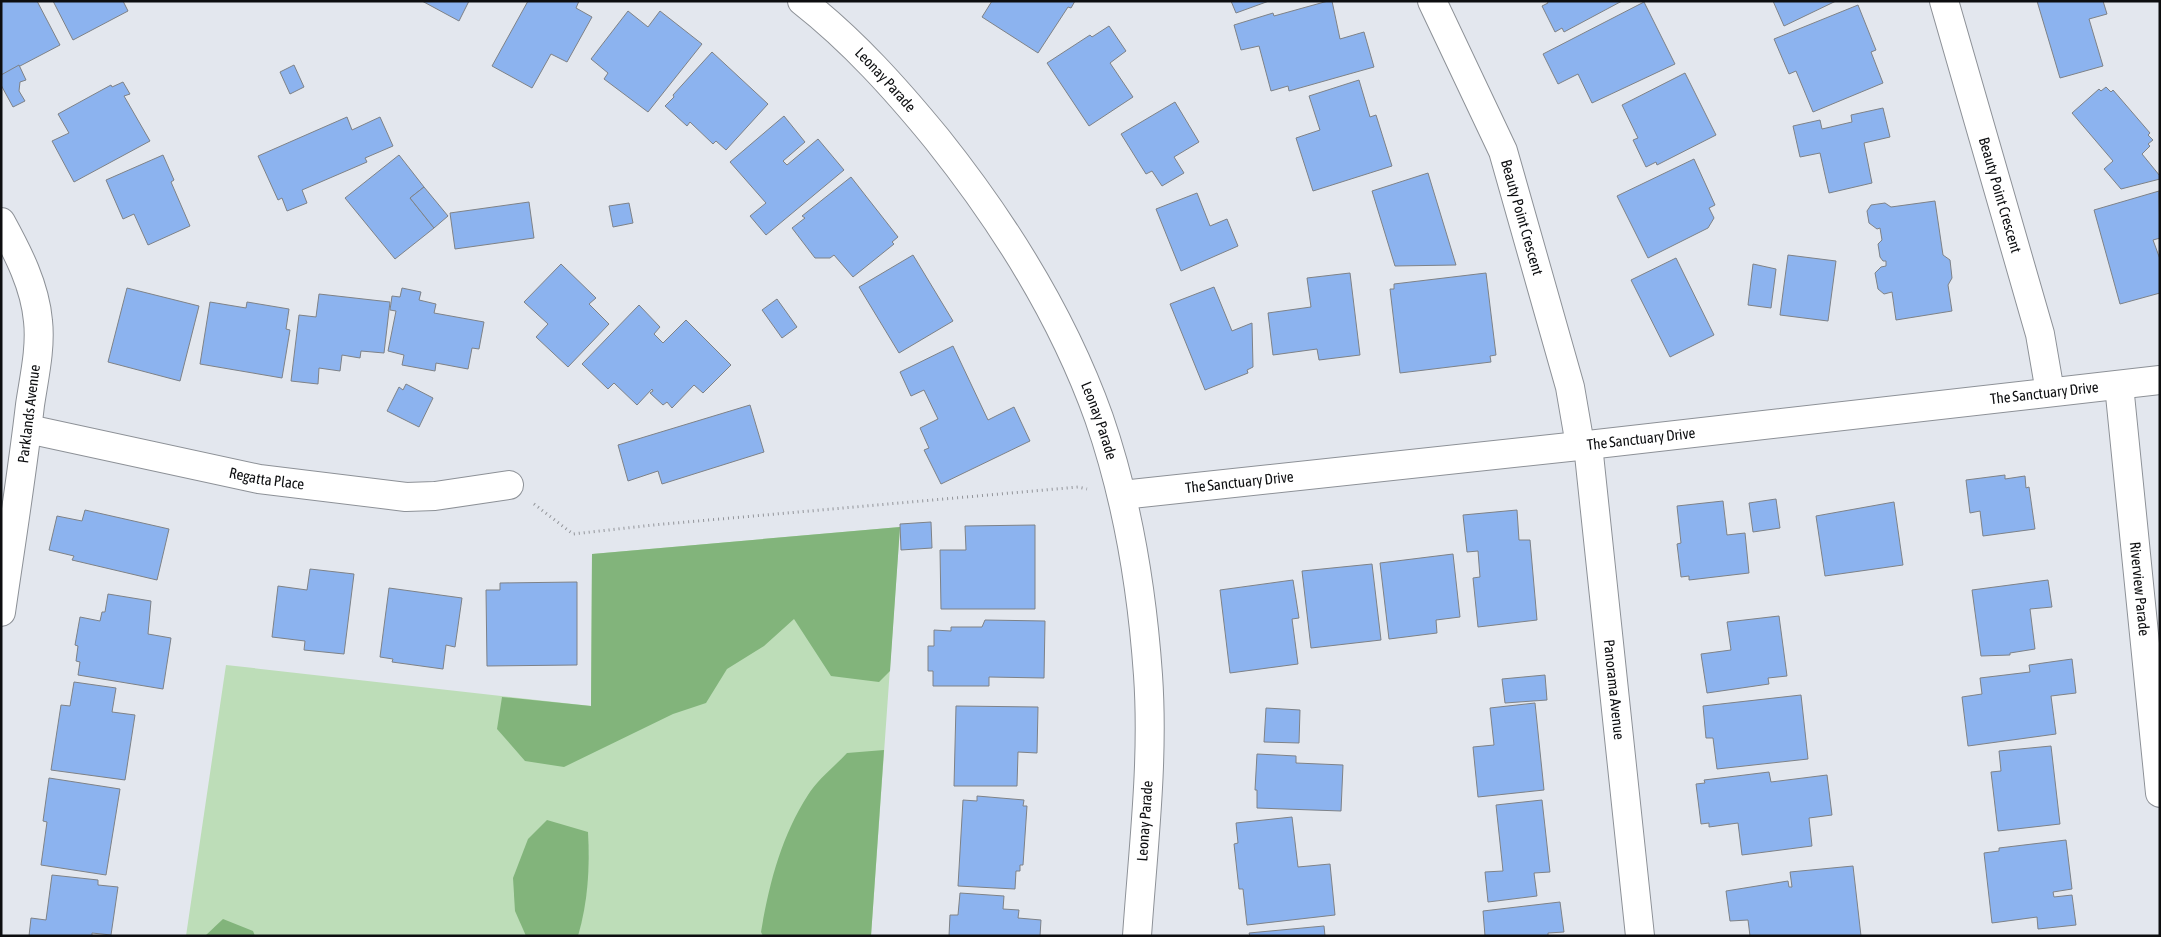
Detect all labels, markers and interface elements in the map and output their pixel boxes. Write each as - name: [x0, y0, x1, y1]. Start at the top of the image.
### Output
- street label: Leonay Parade: [852, 44, 920, 115]
- street label: Beauty Point Crescent: [1976, 135, 2025, 255]
- street label: Beauty Point Crescent: [1498, 158, 1547, 277]
- street label: Parklands Avenue: [14, 363, 43, 464]
- street label: The Sanctuary Drive: [1989, 378, 2100, 407]
- street label: Leonay Parade: [1078, 379, 1121, 462]
- street label: The Sanctuary Drive: [1586, 424, 1696, 453]
- street label: Regatta Place: [228, 464, 306, 493]
- street label: The Sanctuary Drive: [1184, 468, 1295, 496]
- street label: Riverview Parade: [2127, 541, 2153, 637]
- street label: Panorama Avenue: [1601, 639, 1628, 741]
- street label: Leonay Parade: [1133, 780, 1156, 862]

